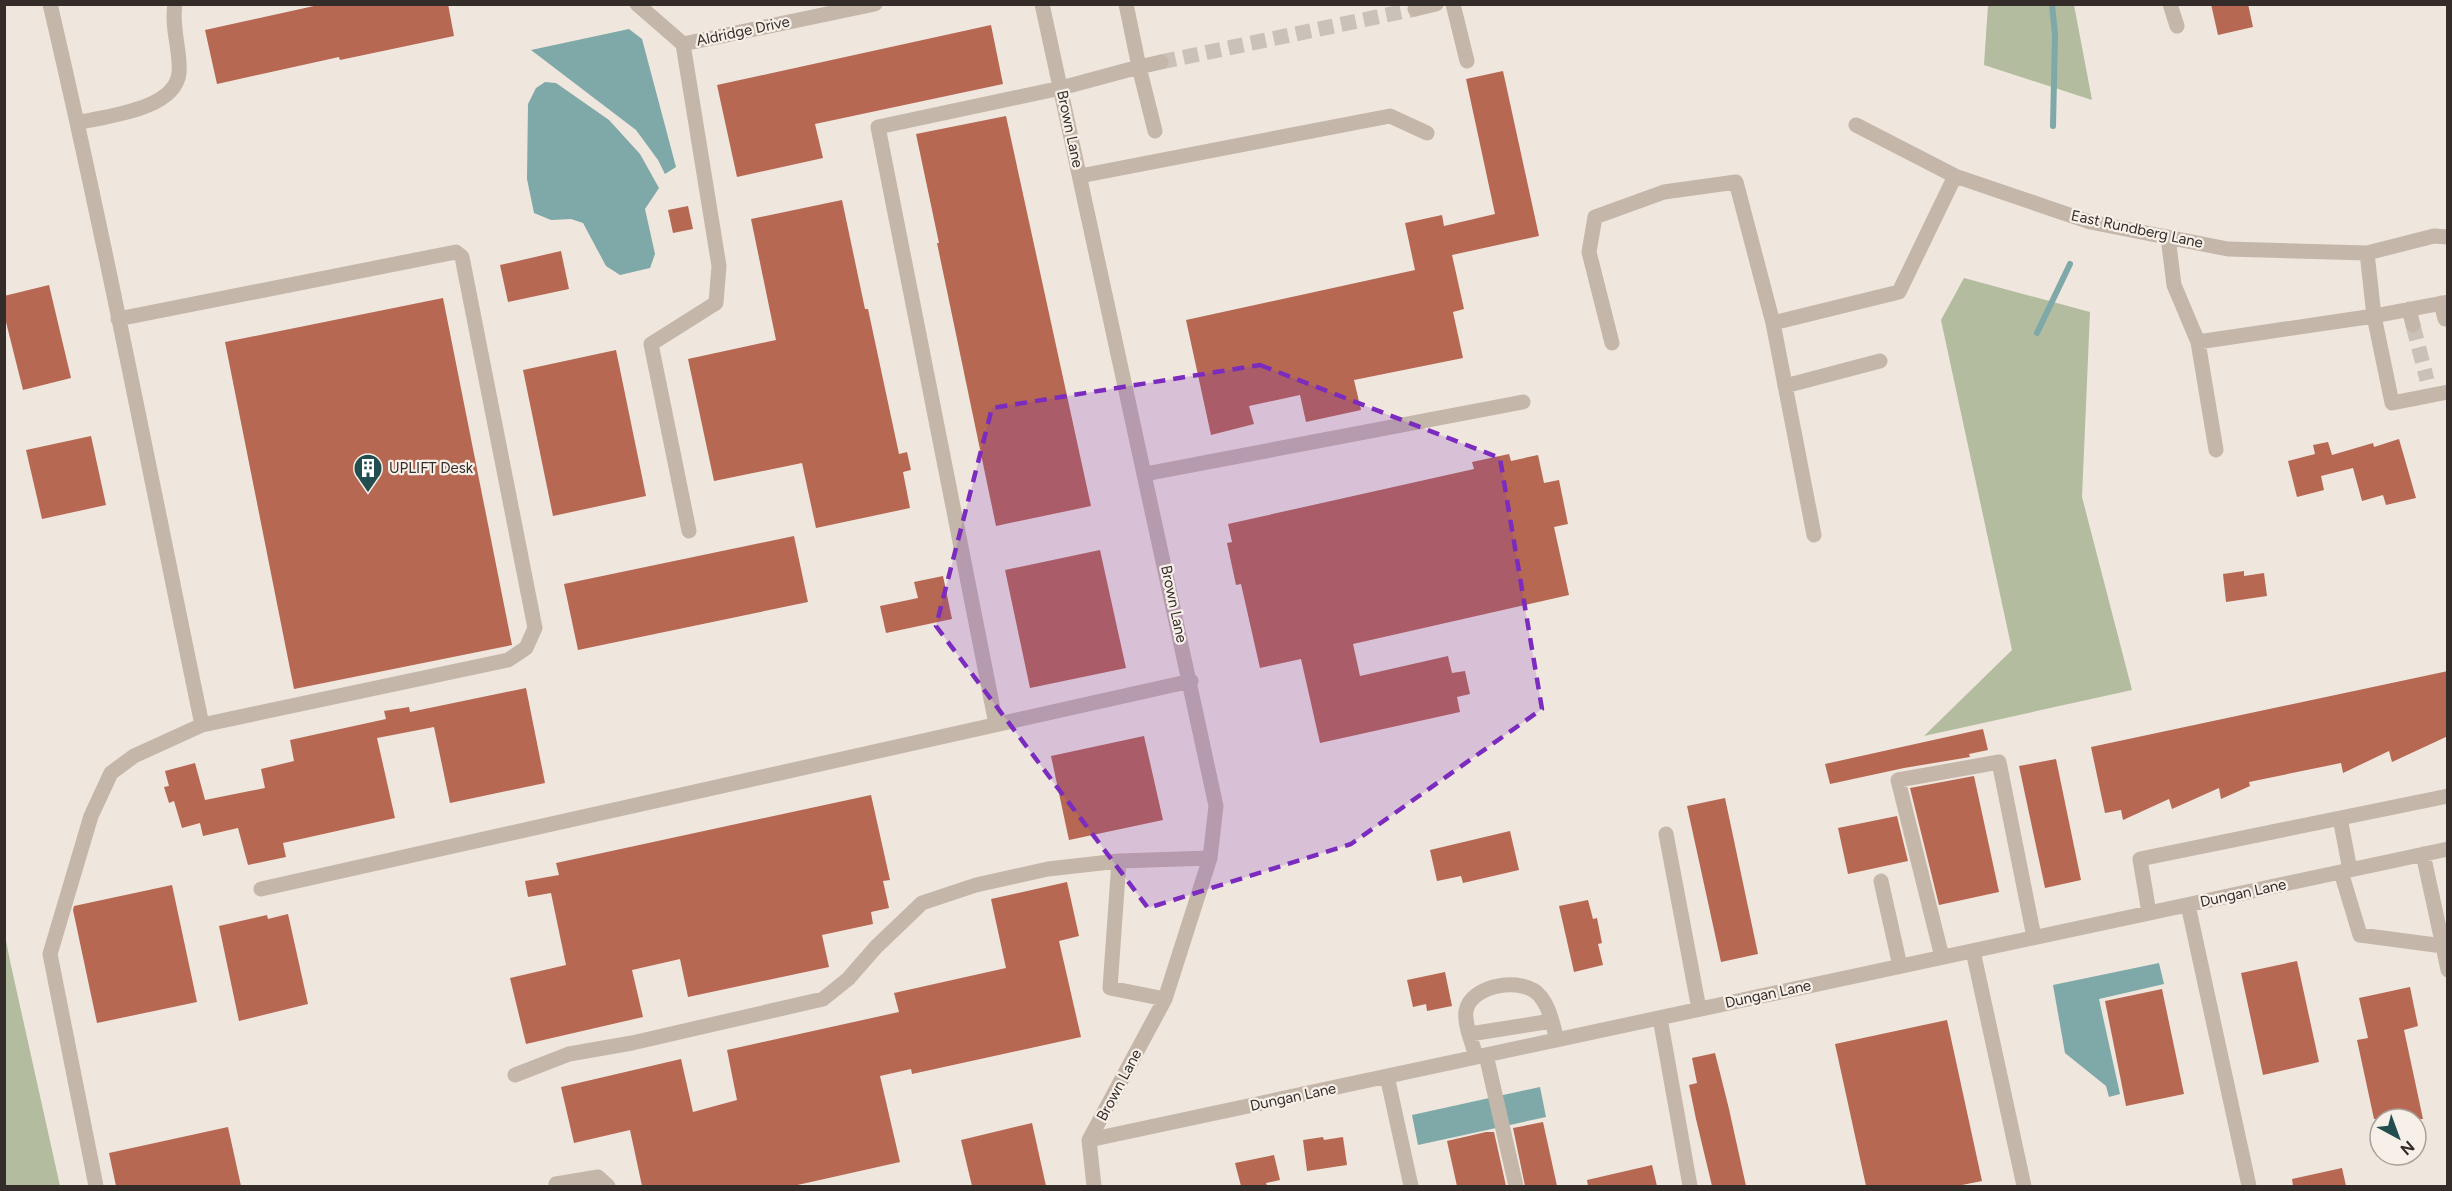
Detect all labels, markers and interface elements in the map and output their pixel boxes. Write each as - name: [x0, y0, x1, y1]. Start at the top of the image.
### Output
- street label: Aldridge Drive: [695, 12, 791, 50]
- street label: Brown Lane: [1053, 89, 1087, 169]
- street label: East Rundberg Lane: [2069, 206, 2205, 252]
- building icon: UPLIFT Desk: [352, 452, 384, 494]
- place label: UPLIFT Desk: [389, 459, 474, 477]
- street label: Brown Lane: [1157, 564, 1191, 644]
- street label: Dungan Lane: [2198, 875, 2288, 911]
- street label: Dungan Lane: [1723, 976, 1813, 1012]
- street label: Brown Lane: [1093, 1046, 1145, 1124]
- street label: Dungan Lane: [1248, 1079, 1338, 1115]
- north arrow: [2368, 1107, 2428, 1167]
- text: N: [2397, 1137, 2418, 1159]

